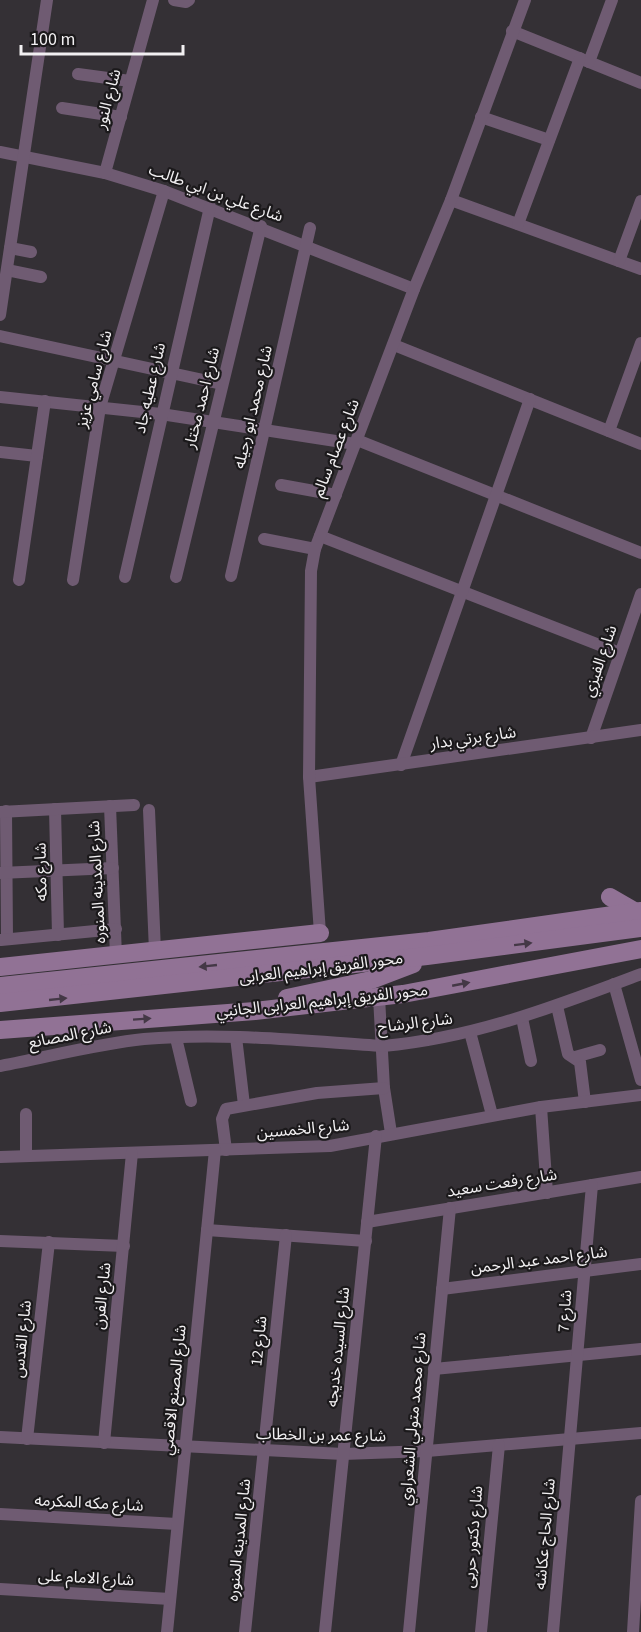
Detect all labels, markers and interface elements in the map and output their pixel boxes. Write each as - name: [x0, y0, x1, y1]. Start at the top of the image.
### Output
- scale bar: [21, 18, 183, 56]
- text: 100 m: [30, 27, 75, 52]
- street label: شارع النور: [89, 67, 128, 133]
- street label: شارع علي بن ابي طالب: [145, 158, 286, 228]
- street label: شارع سامي عزيز: [70, 328, 119, 431]
- street label: شارع عطيه جاد: [129, 340, 172, 436]
- street label: شارع محمد ابو رجيله: [228, 343, 279, 471]
- street label: شارع احمد مختار: [179, 345, 226, 452]
- street label: شارع عصام سالم: [307, 396, 366, 501]
- street label: شارع الفيزي: [577, 622, 624, 700]
- street label: شارع برتي بدار: [427, 721, 518, 756]
- street label: شارع المدينه المنوره: [83, 820, 112, 944]
- street label: شارع مكه: [29, 842, 54, 902]
- one-way arrow: [514, 940, 533, 949]
- street label: محور الفريق إبراهيم العرابى: [238, 947, 404, 990]
- one-way arrow: [198, 961, 217, 971]
- street label: محور الفريق إبراهيم العرابى الجانبي: [215, 979, 429, 1024]
- one-way arrow: [452, 979, 471, 988]
- one-way arrow: [49, 994, 68, 1003]
- street label: شارع الرشاح: [376, 1007, 454, 1040]
- one-way arrow: [133, 1014, 152, 1023]
- street label: شارع المصانع: [27, 1016, 114, 1055]
- street label: شارع الخمسين: [256, 1114, 350, 1145]
- street label: شارع رفعت سعيد: [445, 1163, 559, 1204]
- street label: شارع احمد عبد الرحمن: [469, 1241, 609, 1280]
- street label: شارع الفرن: [88, 1261, 117, 1331]
- street label: شارع السيده خديجه: [321, 1286, 356, 1408]
- street label: شارع 7: [553, 1289, 578, 1333]
- street label: شارع القدس: [7, 1299, 38, 1379]
- street label: شارع 12: [245, 1315, 274, 1367]
- street label: شارع المصنع الاقصي: [156, 1324, 193, 1456]
- street label: شارع محمد متولي الشعراوي: [394, 1331, 433, 1507]
- street label: شارع عمر بن الخطاب: [256, 1423, 386, 1448]
- street label: شارع الحاج عكاشه: [529, 1477, 562, 1591]
- street label: شارع المدينه المنوره: [222, 1478, 257, 1603]
- street label: شارع دكتور حربى: [458, 1485, 489, 1589]
- street label: شارع مكه المكرمه: [34, 1489, 144, 1518]
- street label: شارع الامام على: [37, 1564, 135, 1592]

